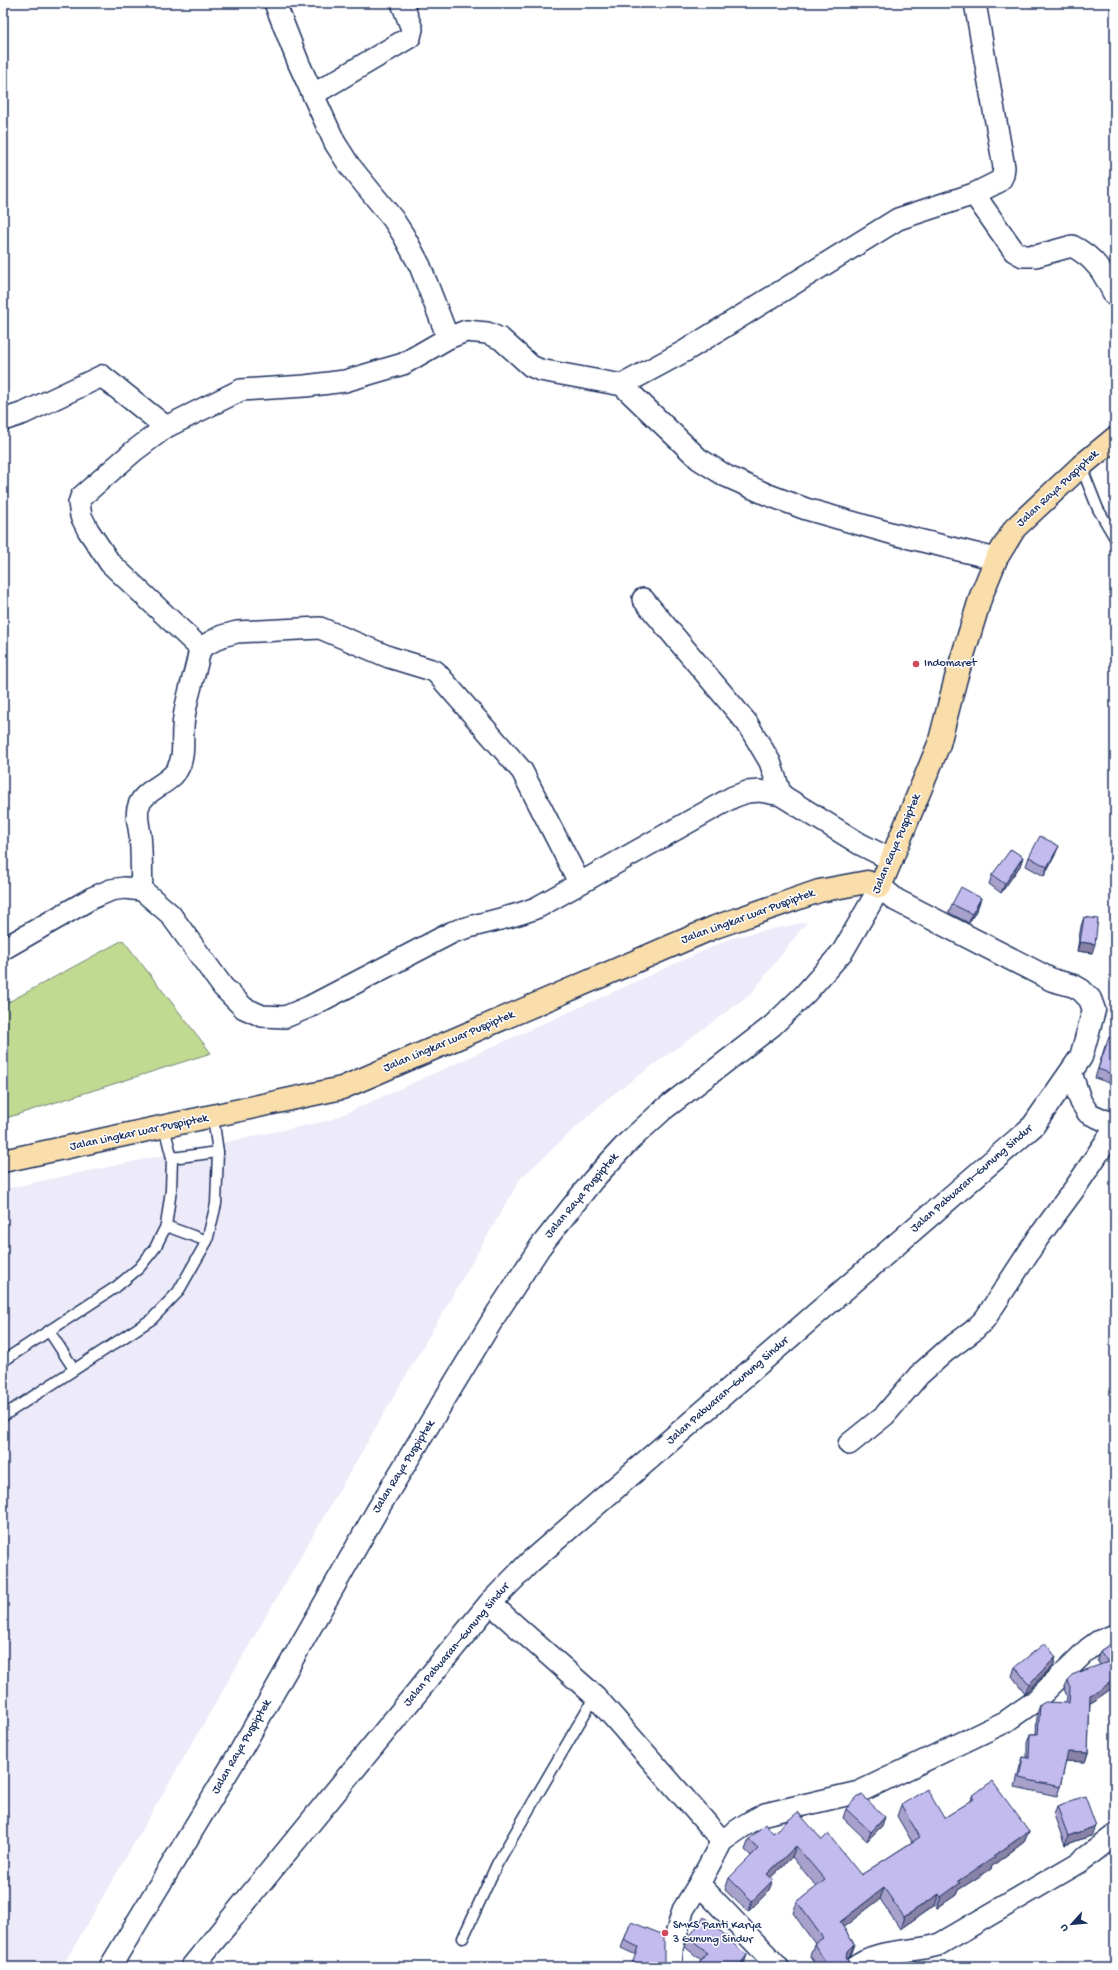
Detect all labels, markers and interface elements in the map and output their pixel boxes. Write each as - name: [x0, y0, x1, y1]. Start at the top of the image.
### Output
- street label: Jalan Raya Puspiptek: [1014, 446, 1103, 531]
- place label: Indomaret: [924, 657, 977, 671]
- marker: Indomaret: [911, 659, 921, 669]
- street label: Jalan Raya Puspiptek: [870, 791, 925, 896]
- street label: Jalan Lingkar Luar Puspiptek: [679, 886, 818, 948]
- street label: Jalan Lingkar Luar Puspiptek: [381, 1007, 518, 1076]
- street label: Jalan Lingkar Luar Puspiptek: [69, 1111, 211, 1154]
- street label: Jalan Pabuaran–Gunung Sindur: [908, 1121, 1037, 1236]
- street label: Jalan Raya Puspiptek: [542, 1149, 623, 1241]
- street label: Jalan Pabuaran–Gunung Sindur: [664, 1333, 793, 1448]
- street label: Jalan Raya Puspiptek: [370, 1417, 439, 1516]
- street label: Jalan Pabuaran–Gunung Sindur: [401, 1579, 514, 1710]
- street label: Jalan Raya Puspiptek: [209, 1696, 276, 1797]
- north arrow: [1052, 1904, 1092, 1944]
- place label: SMKS Panti Karya 3 Gunung Sindur: [672, 1919, 762, 1947]
- text: U: [1058, 1922, 1072, 1933]
- marker: SMKS Panti Karya 3 Gunung Sindur: [660, 1928, 670, 1938]

